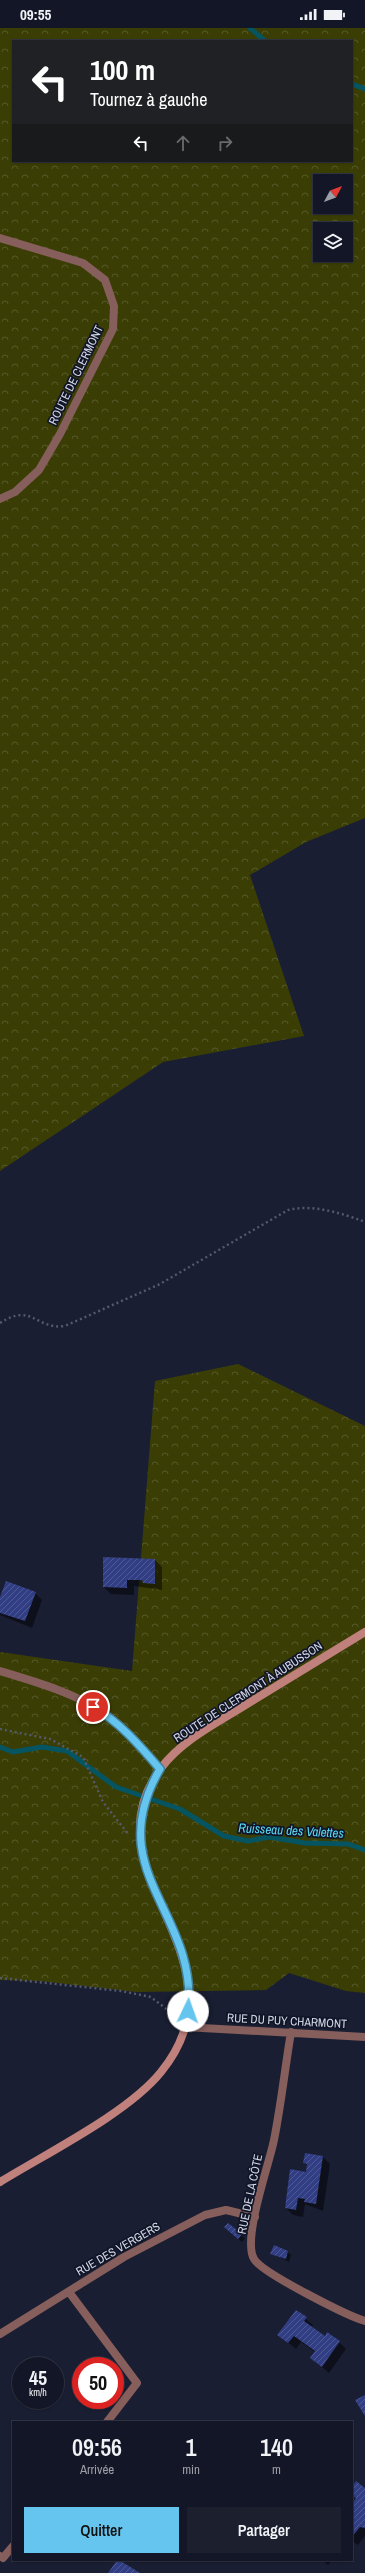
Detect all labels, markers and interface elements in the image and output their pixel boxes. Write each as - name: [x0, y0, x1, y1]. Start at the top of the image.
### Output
- text: 09:55: [20, 4, 51, 25]
- text: 100 m: [90, 51, 155, 89]
- icon: left: [24, 56, 76, 108]
- text: Tournez à gauche: [90, 87, 207, 112]
- icon: left: [130, 132, 152, 154]
- icon: ahead: [172, 132, 194, 154]
- icon: right: [214, 132, 236, 154]
- north arrow: [313, 174, 353, 214]
- map controls: [313, 174, 353, 262]
- button: layers: [313, 222, 353, 262]
- street label: ROUTE DE CLERMONT: [45, 323, 107, 427]
- street label: ROUTE DE CLERMONT À AUBUSSON: [171, 1638, 325, 1746]
- pin: [76, 1690, 110, 1724]
- icon: arrive: [82, 1696, 104, 1718]
- water label: Ruisseau des Valettes: [238, 1819, 344, 1842]
- position arrow: [167, 1990, 209, 2032]
- street label: RUE DU PUY CHARMONT: [227, 2010, 347, 2032]
- street label: RUE DE LA CÔTE: [234, 2152, 266, 2236]
- street label: RUE DES VERGERS: [73, 2218, 163, 2280]
- speed limit sign: 50: [72, 2357, 124, 2409]
- text: 45: [29, 2364, 47, 2391]
- text: km/h: [29, 2386, 47, 2399]
- text: 09:56: [72, 2431, 122, 2463]
- text: 1: [186, 2431, 197, 2463]
- text: 140: [260, 2431, 293, 2463]
- text: Arrivée: [80, 2461, 114, 2478]
- text: min: [182, 2461, 200, 2478]
- text: m: [272, 2461, 281, 2478]
- button: Quitter: [24, 2507, 179, 2553]
- button: Partager: [187, 2507, 341, 2553]

